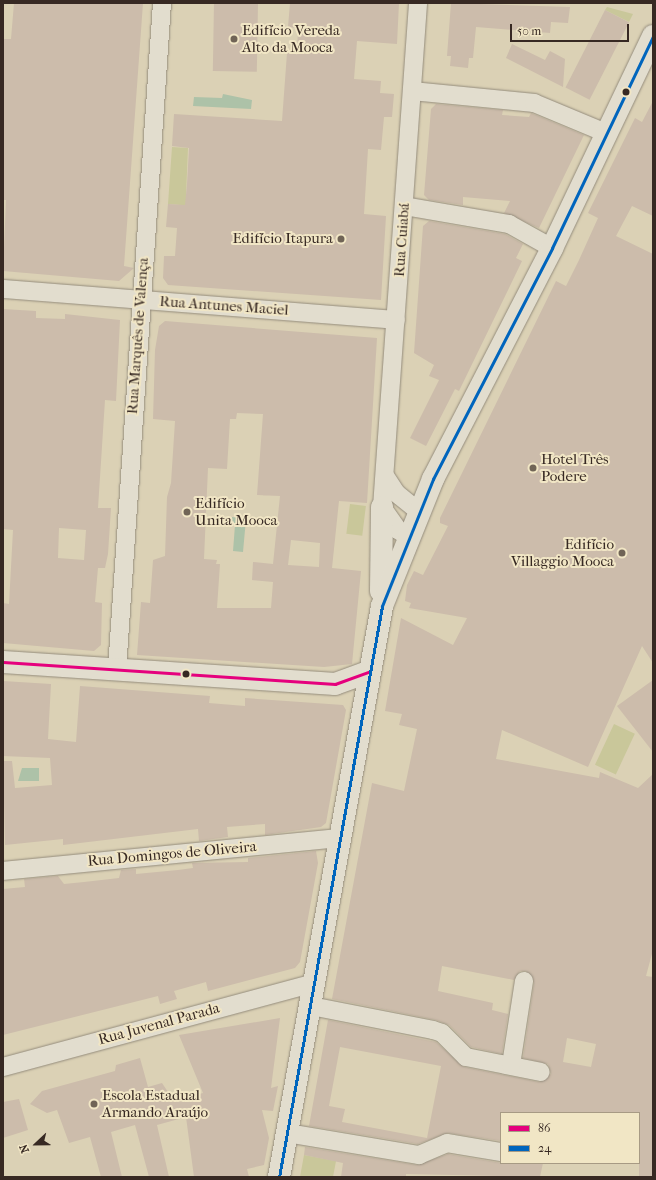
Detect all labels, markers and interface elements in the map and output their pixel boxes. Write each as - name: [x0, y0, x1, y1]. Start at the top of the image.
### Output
- scale bar: [512, 16, 631, 42]
- place label: Edifício Vereda Alto da Mooca: [242, 21, 340, 56]
- text: 50 m: [517, 24, 541, 38]
- marker: Edifício Vereda Alto da Mooca: [229, 34, 239, 44]
- unlabelled marker: [621, 87, 631, 97]
- street label: Rua Cuiabá: [390, 202, 414, 278]
- place label: Edifício Itapura: [232, 230, 333, 248]
- marker: Edifício Itapura: [336, 234, 346, 244]
- street label: Rua Marquês de Valença: [124, 257, 152, 415]
- street label: Rua Antunes Maciel: [159, 293, 289, 319]
- place label: Hotel Três Podere: [541, 450, 609, 485]
- marker: Hotel Três Podere: [528, 463, 538, 473]
- place label: Edifício Unita Mooca: [195, 494, 278, 529]
- marker: Edifício Unita Mooca: [182, 507, 192, 517]
- place label: Edifício Villaggio Mooca: [511, 535, 614, 570]
- marker: Edifício Villaggio Mooca: [617, 548, 627, 558]
- unlabelled marker: [181, 669, 191, 679]
- street label: Rua Domingos de Oliveira: [87, 838, 257, 870]
- street label: Rua Juvenal Parada: [96, 999, 222, 1049]
- place label: Escola Estadual Armando Araújo: [102, 1086, 208, 1121]
- marker: Escola Estadual Armando Araújo: [89, 1099, 99, 1109]
- legend: [500, 1112, 640, 1164]
- text: 86: [538, 1121, 551, 1135]
- north arrow: [16, 1124, 56, 1164]
- text: 24: [538, 1141, 551, 1155]
- text: N: [17, 1142, 32, 1155]

